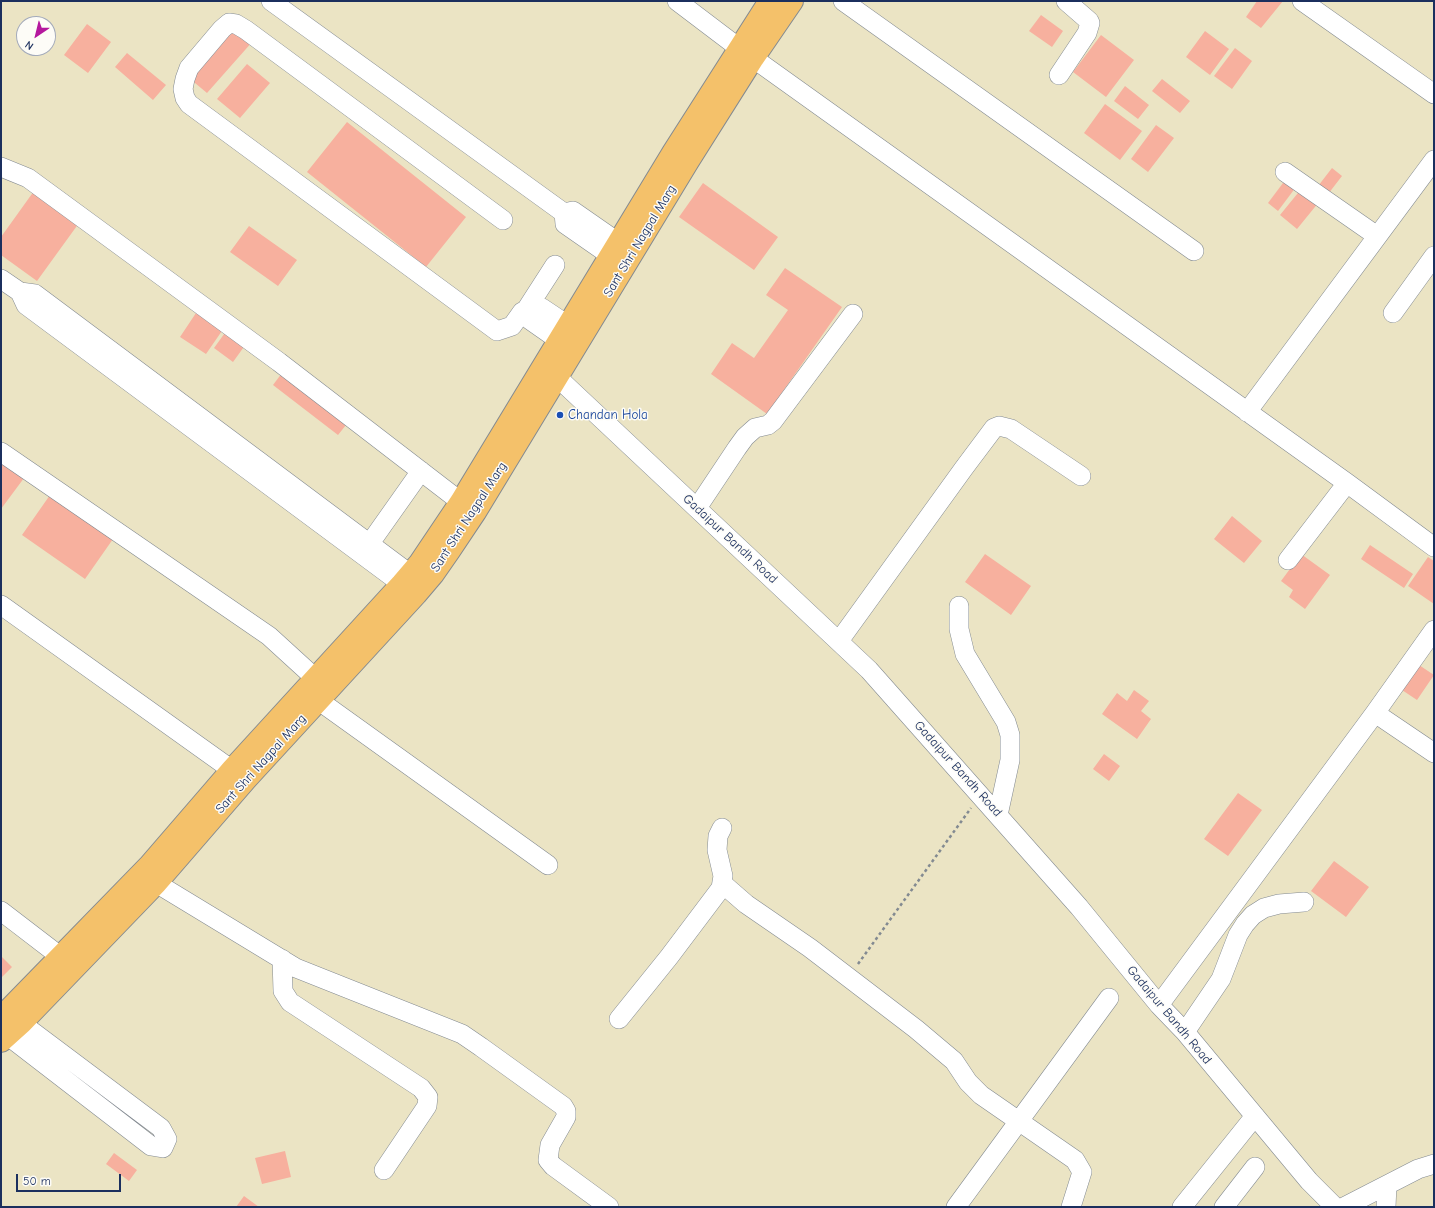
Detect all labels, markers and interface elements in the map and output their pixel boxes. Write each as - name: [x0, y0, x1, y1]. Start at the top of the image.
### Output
- north arrow: [16, 16, 56, 56]
- text: N: [23, 38, 36, 53]
- street label: Sant Shri Nagpal Marg: [600, 182, 680, 300]
- place label: Chandan Hola: [568, 407, 648, 423]
- marker: Chandan Hola: [555, 410, 565, 420]
- street label: Sant Shri Nagpal Marg: [428, 459, 510, 575]
- street label: Gadaipur Bandh Road: [679, 491, 781, 587]
- street label: Sant Shri Nagpal Marg: [212, 711, 310, 817]
- street label: Gadaipur Bandh Road: [911, 718, 1005, 820]
- street label: Gadaipur Bandh Road: [1123, 963, 1215, 1067]
- scale bar: [18, 1166, 123, 1192]
- text: 50 m: [23, 1174, 51, 1188]

